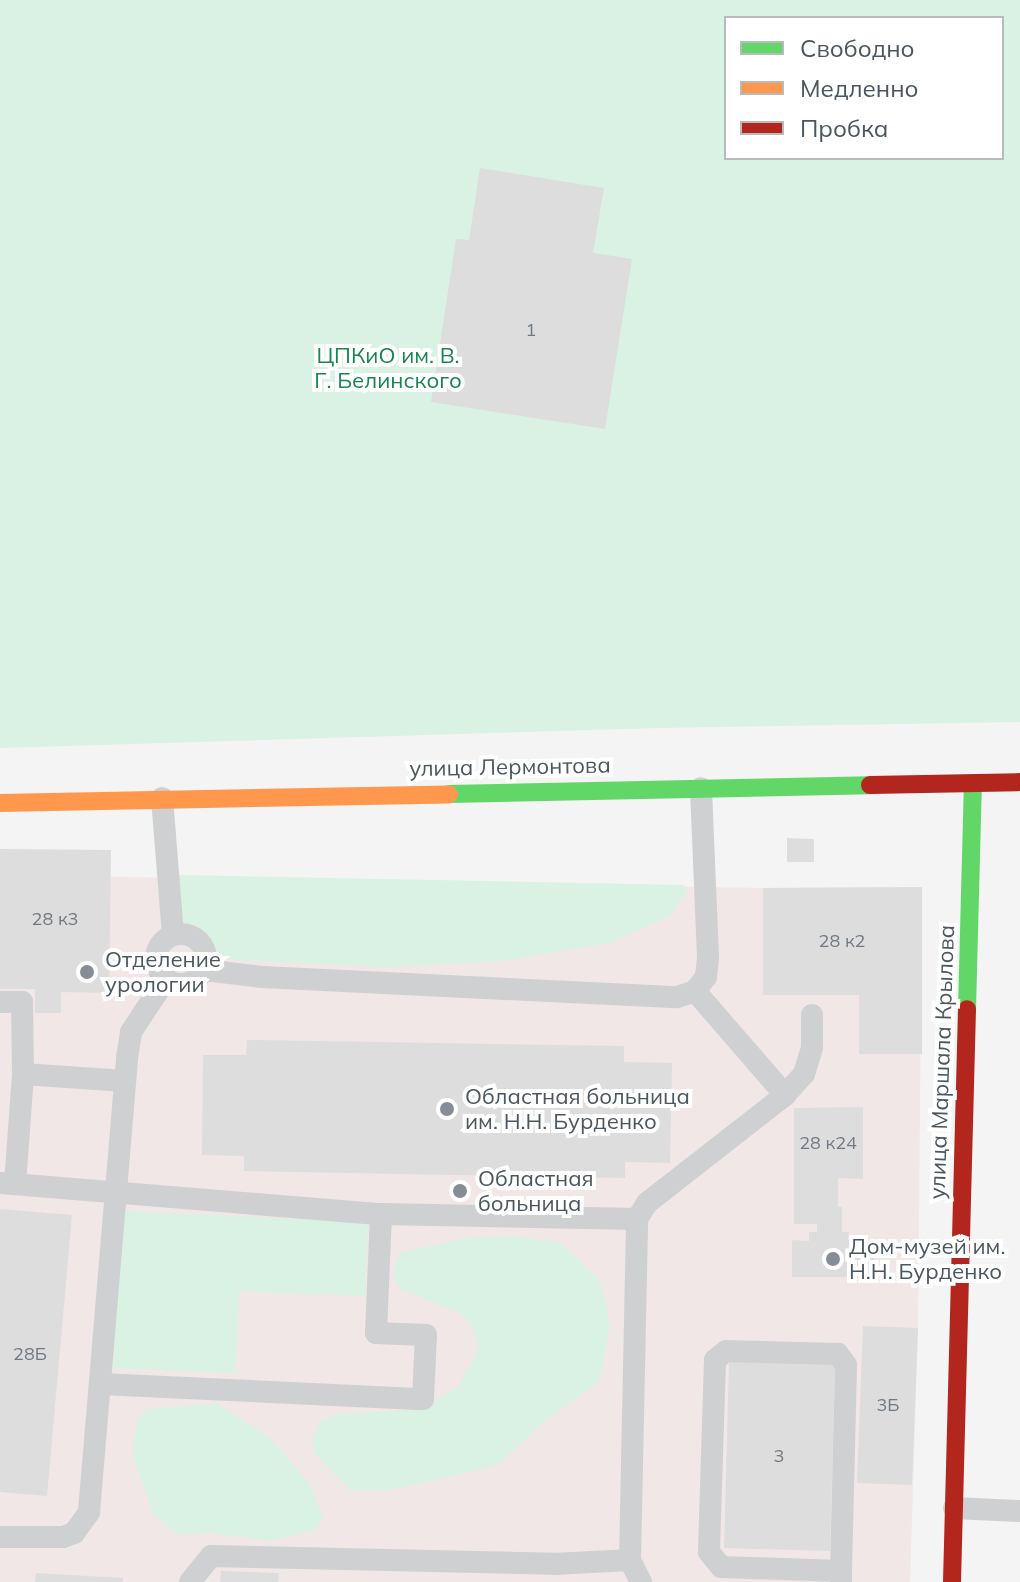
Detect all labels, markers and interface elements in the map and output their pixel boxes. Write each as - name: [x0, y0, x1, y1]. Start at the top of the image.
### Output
- legend: [724, 16, 1004, 160]
- text: Свободно: [800, 33, 915, 63]
- text: Медленно: [800, 73, 919, 103]
- text: Пробка: [800, 113, 888, 143]
- house number: 1: [526, 319, 536, 341]
- park label: ЦПКиО им. В. Г. Белинского: [314, 342, 462, 394]
- street label: улица Лермонтова: [409, 752, 611, 782]
- house number: 28 к3: [32, 908, 78, 930]
- street label: улица Маршала Крылова: [924, 924, 960, 1200]
- house number: 28 к2: [819, 930, 865, 952]
- place label: Отделение урологии: [105, 946, 221, 998]
- marker: Отделение урологии: [76, 961, 98, 983]
- place label: Областная больница им. Н.Н. Бурденко: [465, 1083, 690, 1134]
- marker: Областная больница им. Н.Н. Бурденко: [436, 1098, 458, 1120]
- house number: 28 к24: [799, 1132, 857, 1154]
- place label: Областная больница: [478, 1165, 594, 1216]
- marker: Областная больница: [449, 1180, 471, 1202]
- place label: Дом-музей им. Н.Н. Бурденко: [849, 1233, 1005, 1284]
- marker: Дом-музей им. Н.Н. Бурденко: [824, 1250, 842, 1268]
- house number: 28Б: [13, 1343, 47, 1365]
- house number: 3Б: [877, 1394, 899, 1416]
- house number: 3: [774, 1445, 784, 1467]

